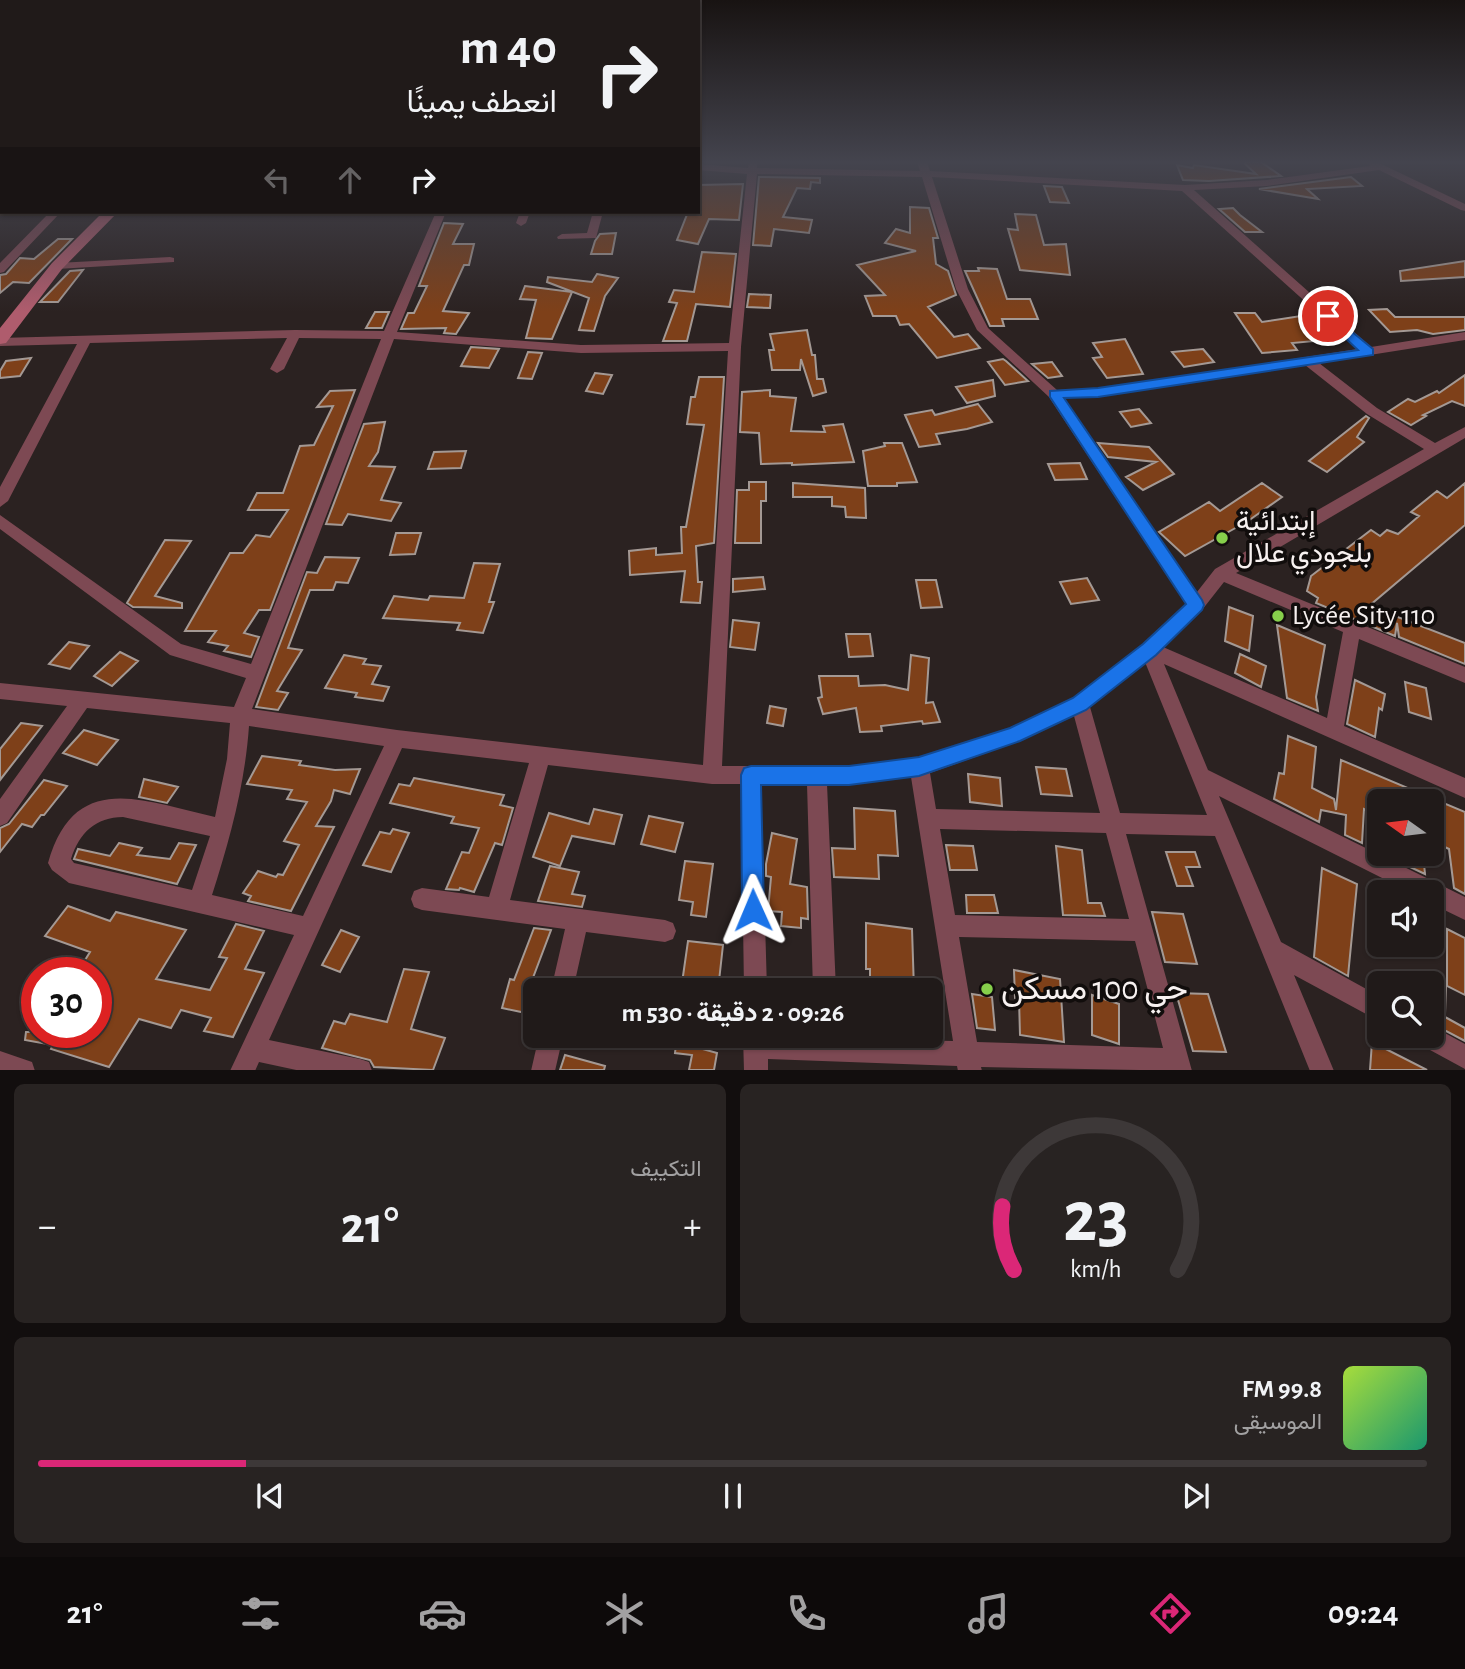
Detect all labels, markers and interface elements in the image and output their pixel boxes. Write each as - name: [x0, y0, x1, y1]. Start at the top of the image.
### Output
- text: 40 m: [460, 24, 557, 73]
- icon: right: [581, 28, 672, 119]
- text: انعطف يمينًا: [406, 86, 557, 118]
- icon: left: [258, 161, 296, 199]
- icon: ahead: [331, 161, 369, 199]
- icon: right: [404, 161, 442, 199]
- pin: [1298, 286, 1358, 346]
- icon: arrive: [1309, 297, 1347, 335]
- place label: إبتدائية بلجودي علال: [1236, 508, 1372, 575]
- marker: إبتدائية بلجودي علال: [1214, 530, 1230, 546]
- place label: Lycée Sity 110: [1292, 602, 1435, 630]
- marker: Lycée Sity 110: [1270, 608, 1286, 624]
- north arrow: [1367, 789, 1444, 866]
- map controls: [1367, 789, 1444, 1048]
- position arrow: [716, 873, 790, 947]
- button: sound: [1367, 880, 1444, 957]
- speed limit sign: 30: [21, 957, 112, 1048]
- button: search: [1367, 971, 1444, 1048]
- place label: حي 100 مسكن: [1001, 973, 1188, 1014]
- marker: حي 100 مسكن: [979, 981, 995, 997]
- text: 09:26 · 2 دقيقة · 530 m: [622, 1000, 844, 1026]
- text: التكييف: [630, 1158, 702, 1181]
- text: 23: [1062, 1182, 1128, 1255]
- text: 21°: [341, 1200, 399, 1252]
- text: −: [38, 1208, 56, 1246]
- text: +: [683, 1208, 701, 1246]
- text: km/h: [1069, 1256, 1121, 1281]
- text: 99.8 FM: [1242, 1376, 1322, 1402]
- text: الموسيقى: [1234, 1411, 1322, 1434]
- icon: previous: [251, 1477, 289, 1515]
- icon: pause: [714, 1477, 752, 1515]
- icon: next: [1177, 1477, 1215, 1515]
- icon: filters: [236, 1589, 285, 1638]
- icon: car: [418, 1589, 467, 1638]
- icon: climate: [600, 1589, 649, 1638]
- icon: phone: [782, 1589, 831, 1638]
- icon: music: [964, 1589, 1013, 1638]
- icon: directions: [1146, 1589, 1195, 1638]
- text: 21°: [67, 1597, 103, 1629]
- text: 09:24: [1328, 1597, 1398, 1629]

